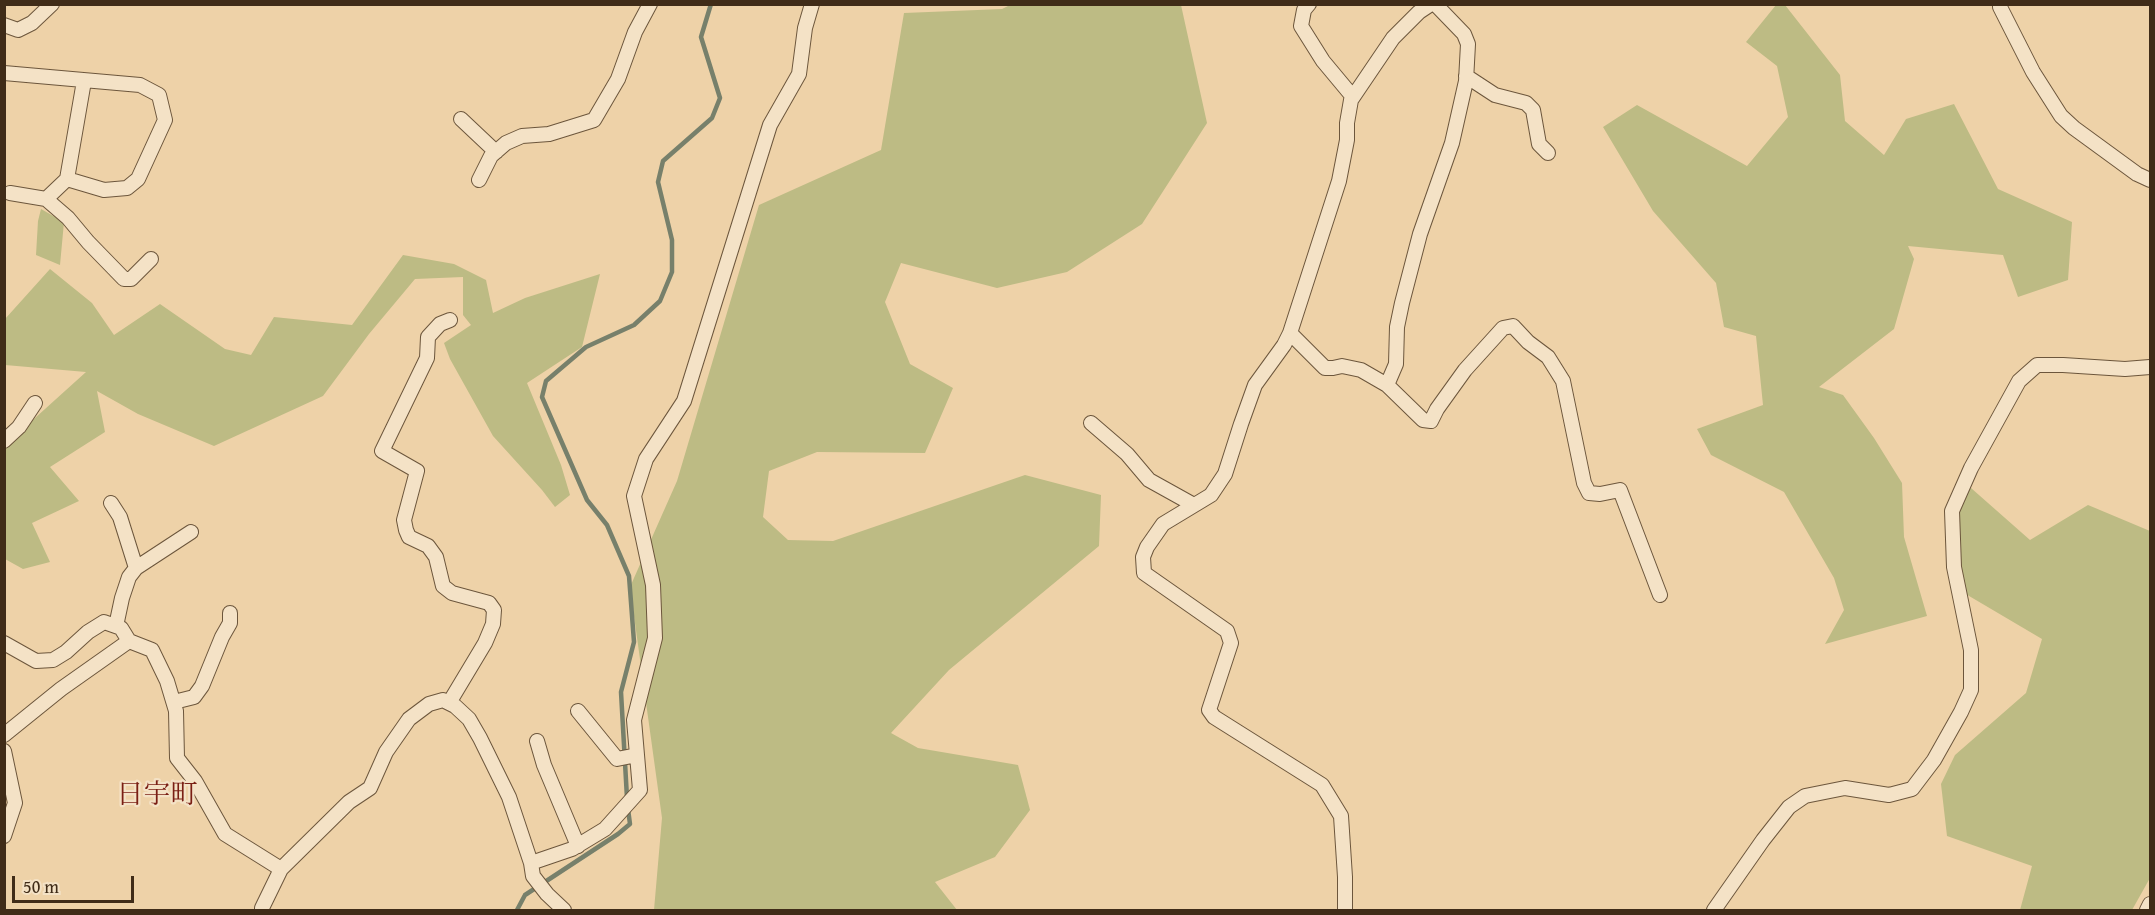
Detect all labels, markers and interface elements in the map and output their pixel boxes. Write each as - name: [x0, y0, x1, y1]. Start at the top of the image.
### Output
- district label: 日宇町: [117, 780, 197, 812]
- scale bar: [15, 864, 136, 902]
- text: 50 m: [23, 873, 59, 900]

